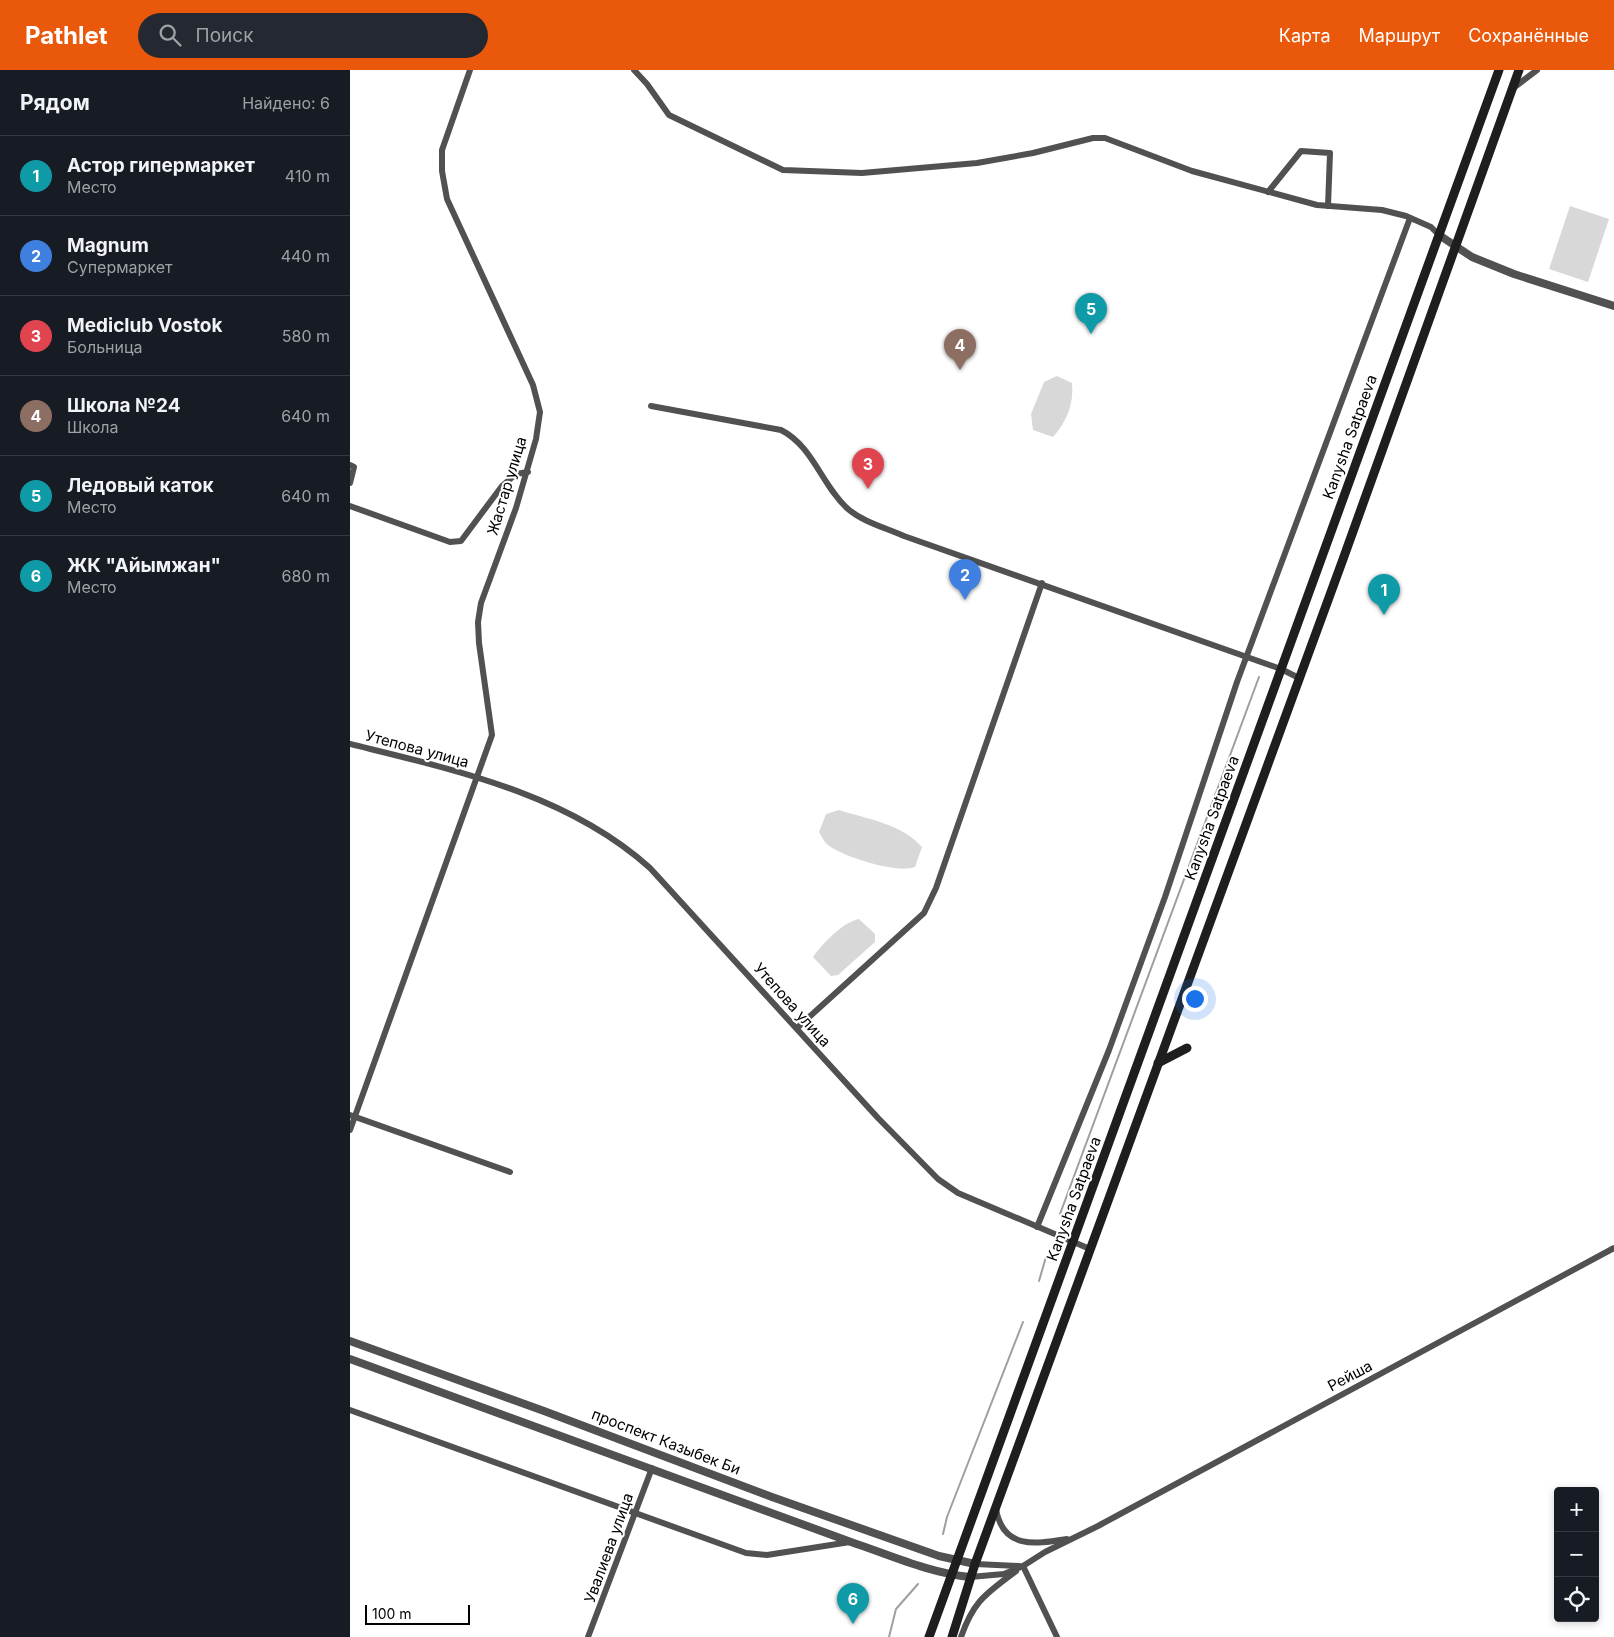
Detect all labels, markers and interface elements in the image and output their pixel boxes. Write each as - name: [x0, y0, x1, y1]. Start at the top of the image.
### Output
- search box: [138, 13, 488, 58]
- text: Pathlet: [25, 21, 108, 50]
- icon: search: [156, 21, 184, 49]
- text: Поиск: [196, 24, 253, 47]
- text: Карта: [1279, 25, 1331, 46]
- text: Маршрут: [1359, 25, 1440, 46]
- text: Сохранённые: [1468, 25, 1589, 46]
- text: Рядом: [20, 90, 90, 115]
- text: Найдено: 6: [242, 93, 330, 113]
- text: Астор гипермаркет: [67, 154, 255, 177]
- text: 1: [33, 166, 39, 186]
- text: 410 m: [285, 166, 330, 186]
- text: Место: [67, 177, 117, 197]
- text: Magnum: [67, 234, 149, 257]
- text: 2: [31, 246, 41, 266]
- text: 440 m: [281, 246, 330, 266]
- text: Супермаркет: [67, 257, 172, 277]
- pin: 5: [1075, 293, 1107, 334]
- text: Mediclub Vostok: [67, 314, 223, 337]
- text: 3: [31, 326, 41, 346]
- text: 580 m: [282, 326, 330, 346]
- pin: 4: [944, 329, 976, 370]
- text: Больница: [67, 337, 143, 357]
- street label: Kanysha Satpaeva: [1318, 372, 1381, 502]
- text: Школа №24: [67, 394, 181, 417]
- text: 4: [31, 406, 41, 426]
- text: 640 m: [281, 406, 330, 426]
- text: Школа: [67, 417, 118, 437]
- street label: Жастар улица: [483, 434, 531, 537]
- pin: 3: [852, 448, 884, 489]
- text: Ледовый каток: [67, 474, 214, 497]
- text: 5: [31, 486, 41, 506]
- text: 640 m: [281, 486, 330, 506]
- text: Место: [67, 497, 117, 517]
- text: ЖК "Айымжан": [67, 554, 221, 577]
- pin: 2: [949, 559, 981, 600]
- text: 6: [31, 566, 41, 586]
- text: 680 m: [282, 566, 330, 586]
- pin: 1: [1368, 574, 1400, 615]
- text: Место: [67, 577, 117, 597]
- street label: Утепова улица: [363, 726, 471, 771]
- street label: Kanysha Satpaeva: [1180, 753, 1243, 883]
- street label: Утепова улица: [750, 959, 835, 1051]
- your location: [1182, 986, 1208, 1012]
- street label: Kanysha Satpaeva: [1042, 1134, 1105, 1264]
- street label: Рейша: [1324, 1356, 1375, 1395]
- street label: проспект Казыбек Би: [589, 1404, 743, 1479]
- map controls: [1554, 1487, 1599, 1622]
- button: +: [1554, 1487, 1599, 1532]
- street label: Увалиева улица: [580, 1490, 637, 1605]
- button: −: [1554, 1532, 1599, 1577]
- button: locate: [1554, 1577, 1599, 1622]
- pin: 6: [837, 1583, 869, 1624]
- scale bar: [365, 1602, 470, 1625]
- text: 100 m: [372, 1605, 412, 1622]

